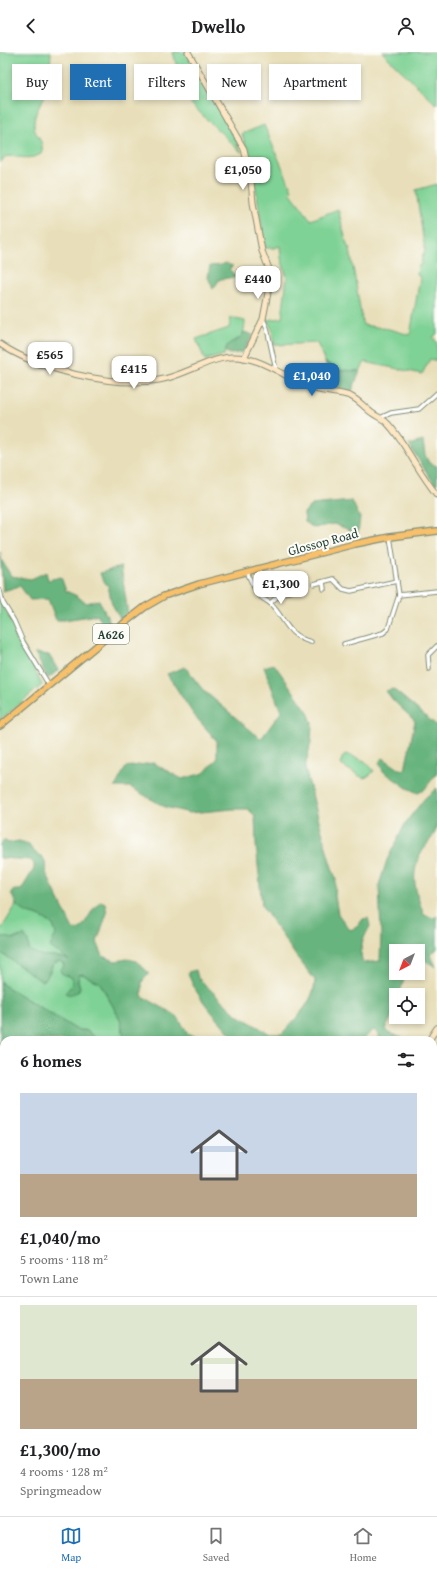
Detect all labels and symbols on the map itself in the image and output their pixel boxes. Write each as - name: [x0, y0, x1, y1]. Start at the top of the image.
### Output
- pin: £1,050: [210, 157, 276, 191]
- pin: £440: [234, 266, 282, 300]
- pin: £565: [26, 342, 74, 376]
- pin: £415: [110, 356, 158, 390]
- pin: £1,040: [279, 363, 345, 397]
- street label: Glossop Road: [286, 523, 360, 560]
- pin: £1,300: [248, 571, 314, 605]
- road number: A626: [93, 624, 129, 644]
- north arrow: [389, 944, 425, 980]

